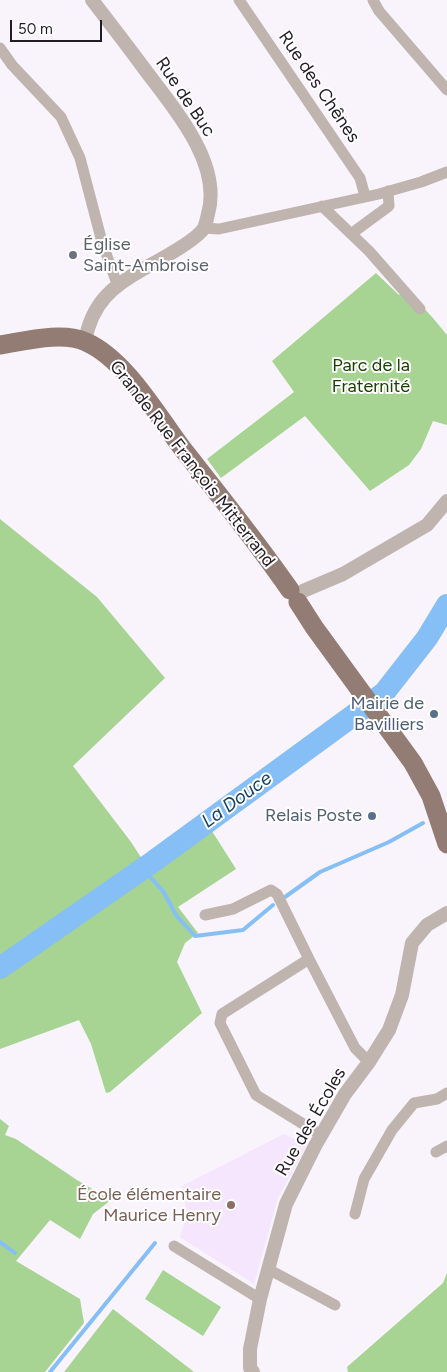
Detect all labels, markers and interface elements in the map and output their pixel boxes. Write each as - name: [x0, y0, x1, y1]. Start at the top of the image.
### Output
- scale bar: [12, 10, 105, 42]
- text: 50 m: [18, 20, 53, 38]
- street label: Rue des Chênes: [274, 27, 364, 147]
- street label: Rue de Buc: [151, 53, 219, 141]
- place label: Église Saint-Ambroise: [83, 234, 209, 276]
- marker: Église Saint-Ambroise: [67, 249, 79, 261]
- park label: Parc de la Fraternité: [332, 355, 410, 398]
- street label: Grande Rue François Mitterrand: [105, 356, 279, 572]
- place label: Mairie de Bavilliers: [351, 693, 424, 736]
- marker: Mairie de Bavilliers: [428, 708, 440, 720]
- water label: La Douce: [197, 767, 277, 833]
- place label: Relais Poste: [265, 805, 362, 827]
- marker: Relais Poste: [366, 810, 378, 822]
- street label: Rue des Écoles: [271, 1064, 351, 1180]
- place label: École élémentaire Maurice Henry: [77, 1184, 221, 1226]
- marker: École élémentaire Maurice Henry: [225, 1199, 237, 1211]

